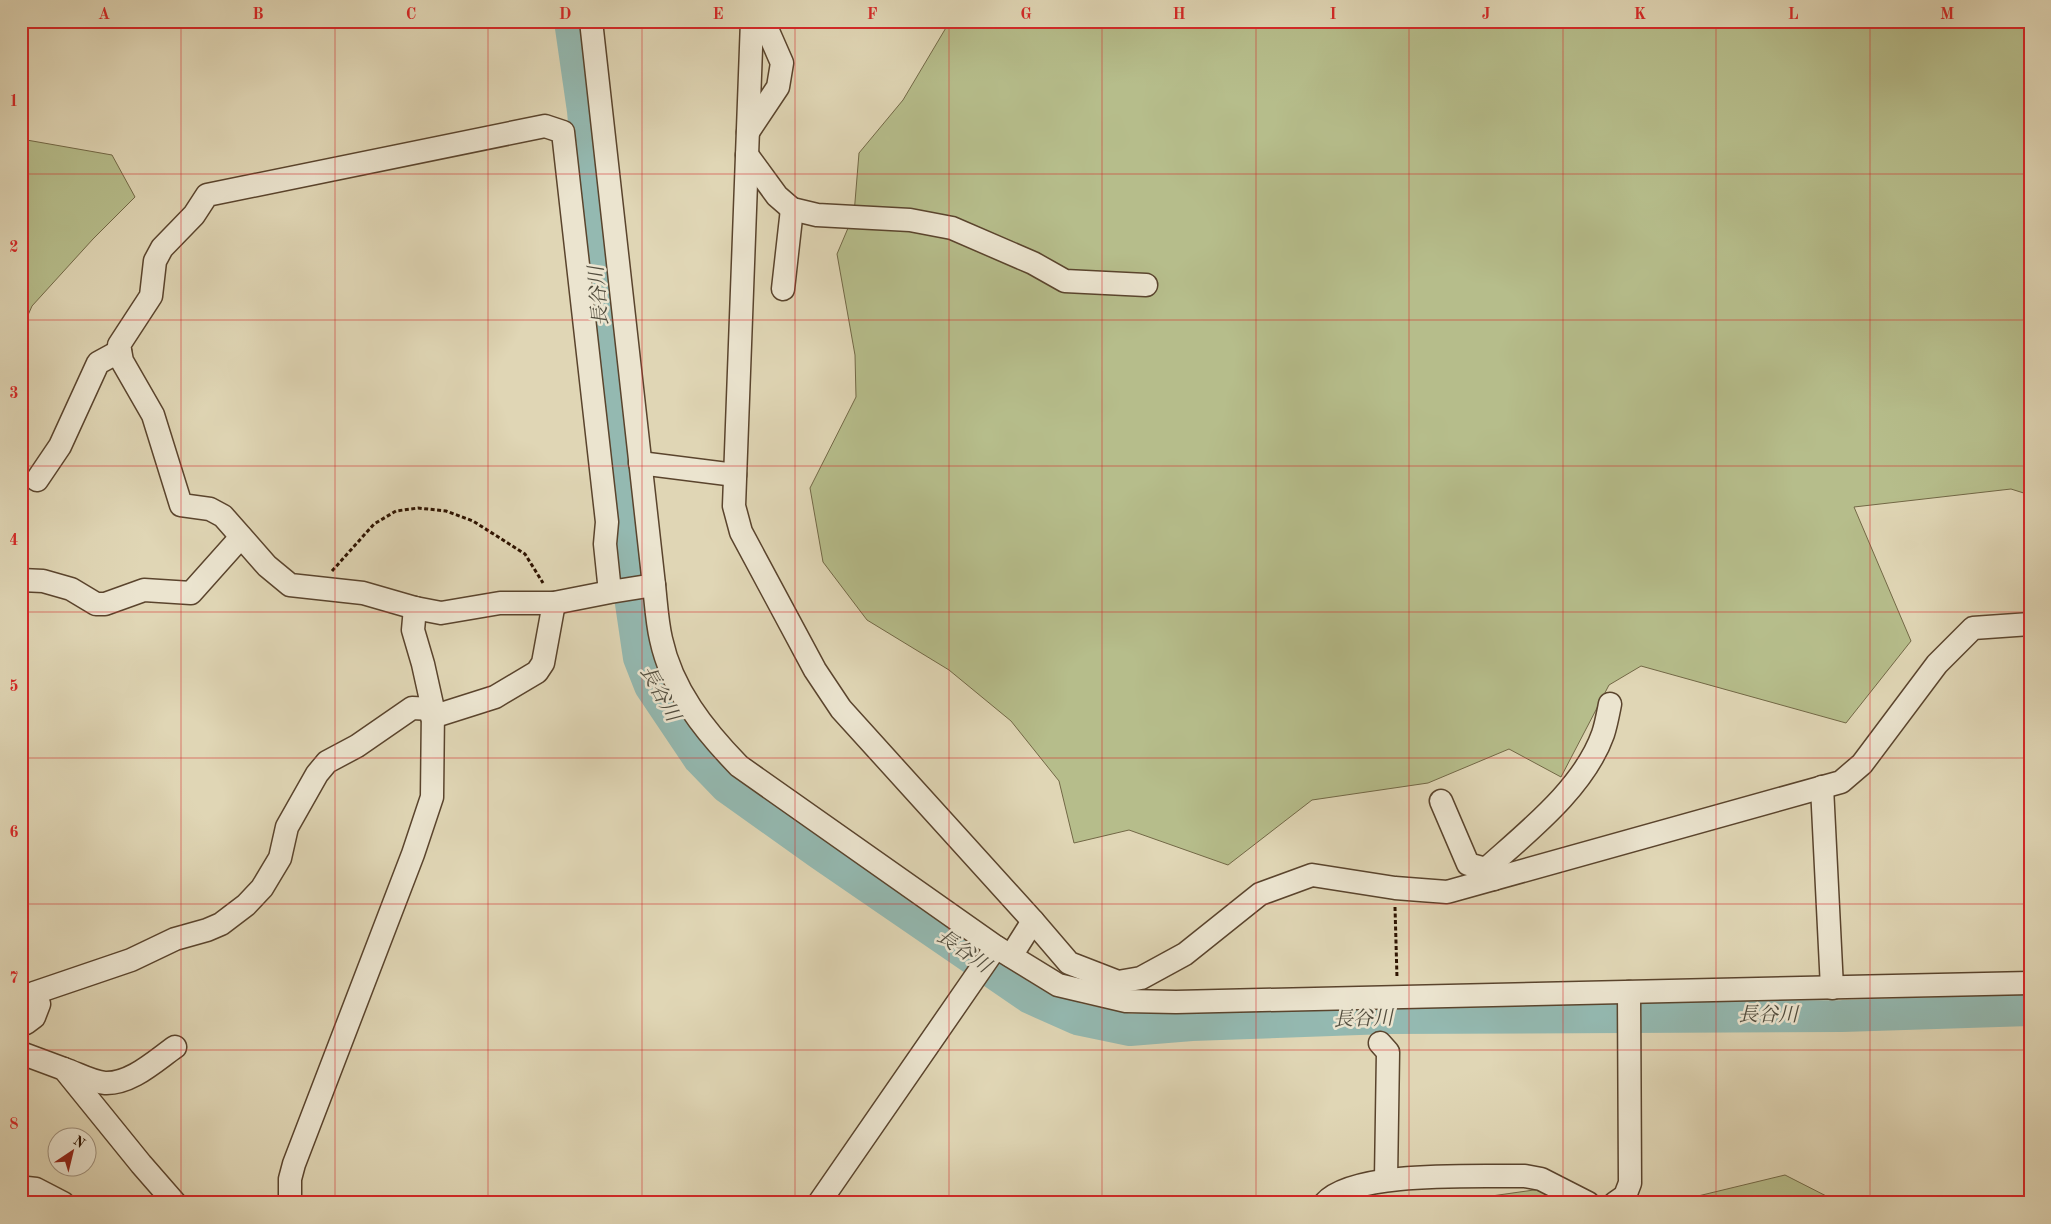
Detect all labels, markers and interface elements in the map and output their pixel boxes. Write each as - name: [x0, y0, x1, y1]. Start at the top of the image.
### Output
- text: A: [98, 7, 110, 23]
- text: B: [252, 7, 264, 23]
- text: C: [406, 7, 416, 23]
- text: D: [559, 7, 571, 23]
- text: E: [712, 7, 724, 23]
- text: F: [867, 7, 878, 23]
- text: G: [1020, 7, 1032, 23]
- text: H: [1172, 7, 1186, 23]
- text: I: [1329, 7, 1337, 23]
- text: J: [1482, 7, 1491, 23]
- text: K: [1634, 7, 1646, 23]
- text: L: [1788, 7, 1799, 23]
- text: M: [1940, 7, 1954, 23]
- text: 1: [9, 94, 19, 110]
- text: 2: [9, 240, 19, 256]
- water label: 長谷川: [585, 263, 613, 327]
- text: 3: [9, 386, 19, 402]
- text: 4: [9, 533, 19, 549]
- water label: 長谷川: [636, 662, 685, 727]
- text: 5: [9, 679, 19, 695]
- text: 6: [9, 825, 19, 841]
- water label: 長谷川: [933, 925, 996, 979]
- text: 7: [9, 971, 19, 987]
- water label: 長谷川: [1738, 1004, 1800, 1026]
- water label: 長谷川: [1333, 1007, 1395, 1031]
- text: 8: [9, 1117, 19, 1133]
- north arrow: [48, 1126, 98, 1176]
- text: N: [70, 1133, 88, 1151]

